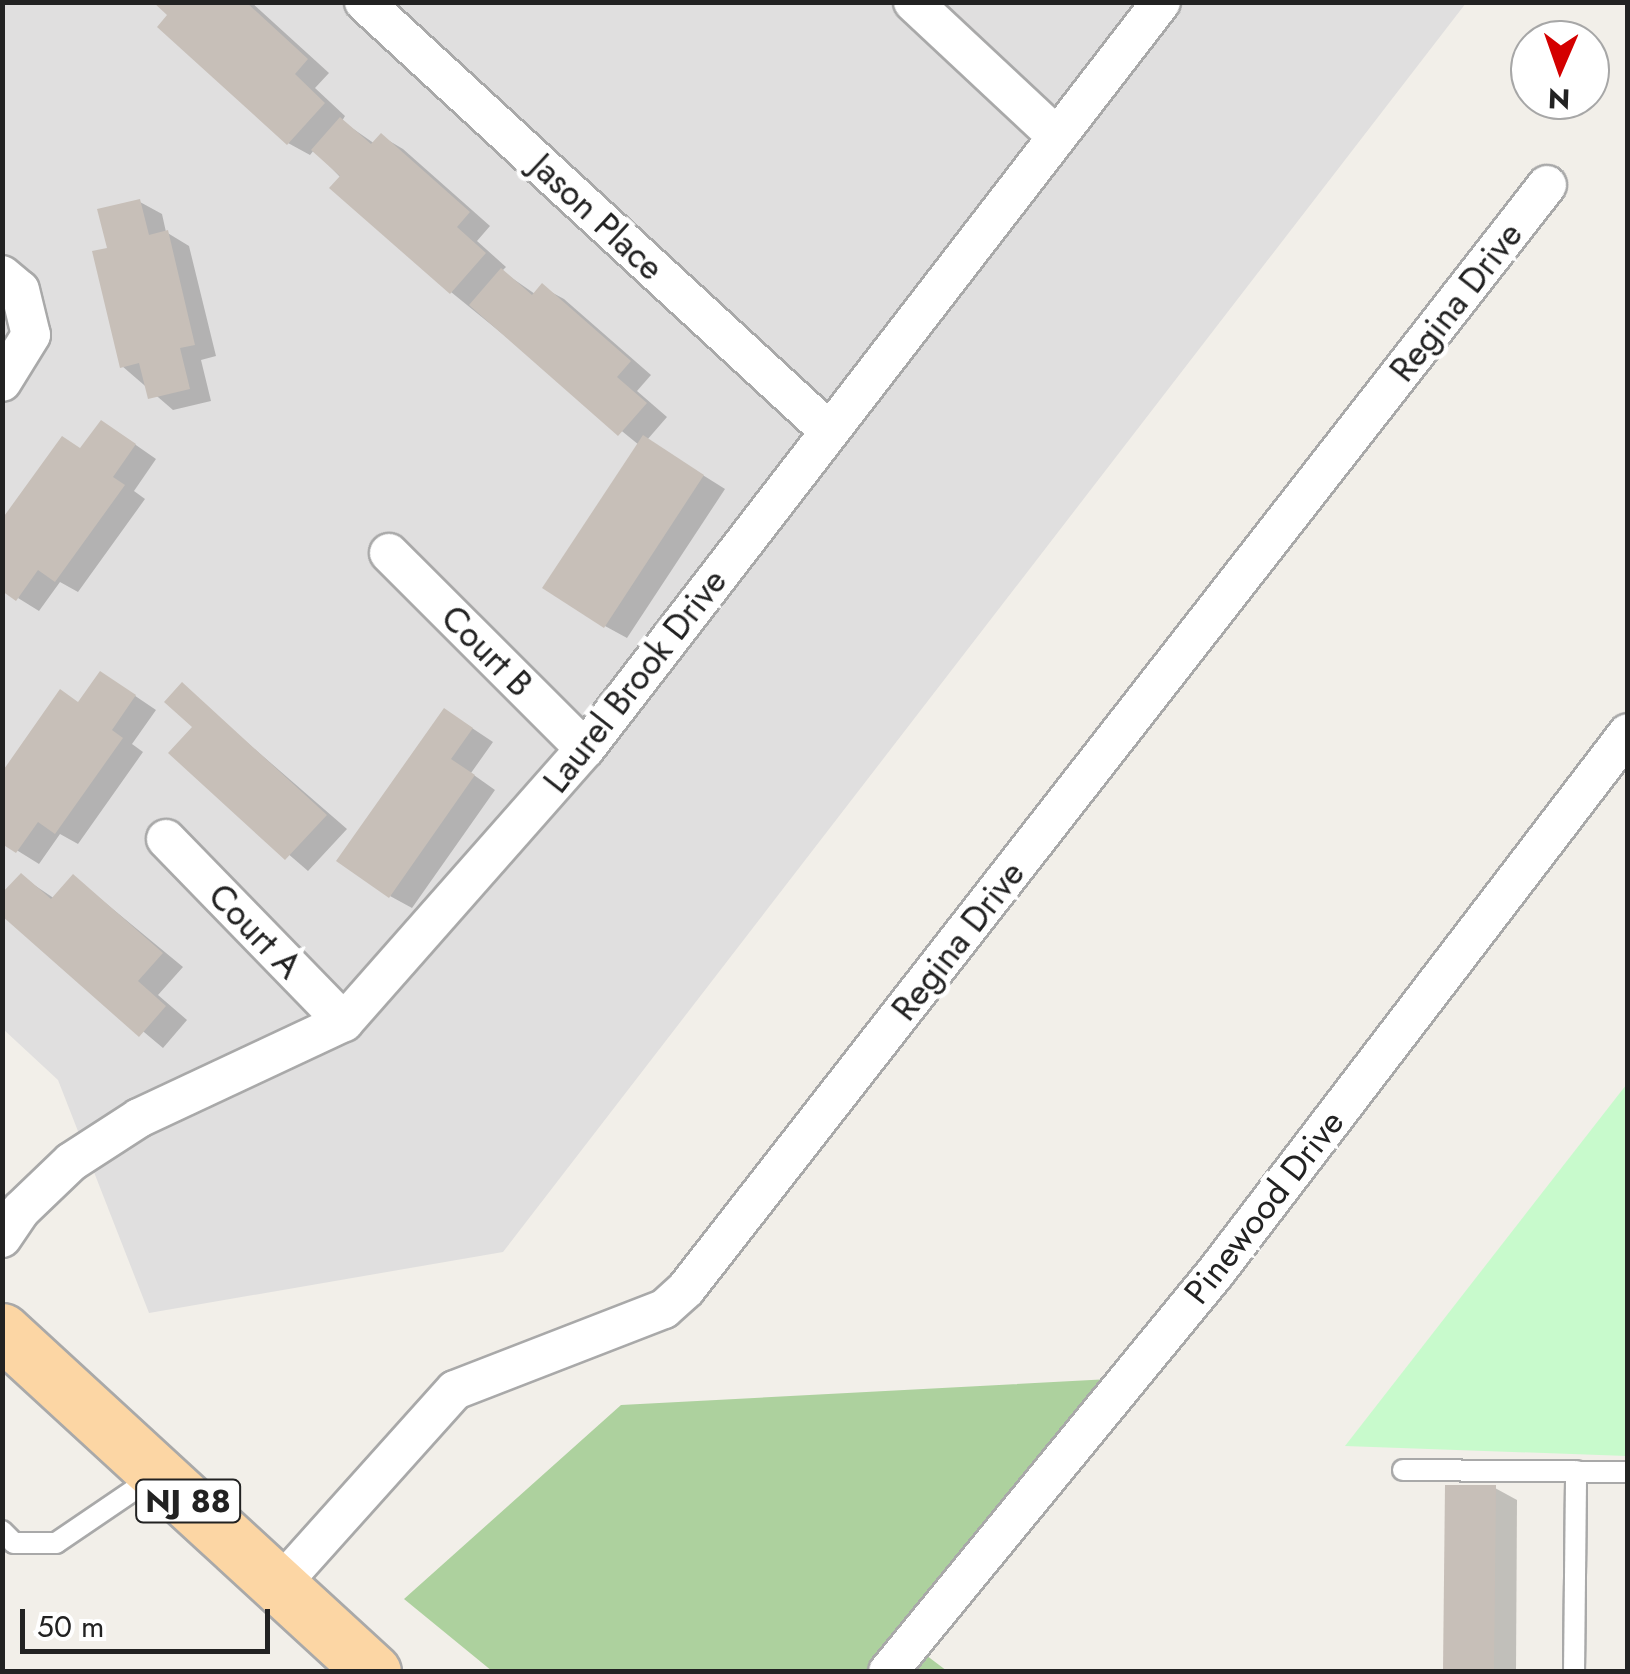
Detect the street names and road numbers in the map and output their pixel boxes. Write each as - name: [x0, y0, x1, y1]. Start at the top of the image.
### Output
- street label: Jason Place: [522, 145, 672, 289]
- street label: Regina Drive: [1381, 214, 1531, 390]
- street label: Laurel Brook Drive: [535, 561, 735, 801]
- street label: Court B: [433, 597, 541, 705]
- street label: Regina Drive: [883, 853, 1033, 1029]
- street label: Court A: [200, 875, 310, 987]
- street label: Pinewood Drive: [1175, 1102, 1353, 1312]
- road number: NJ 88: [133, 1474, 243, 1528]

